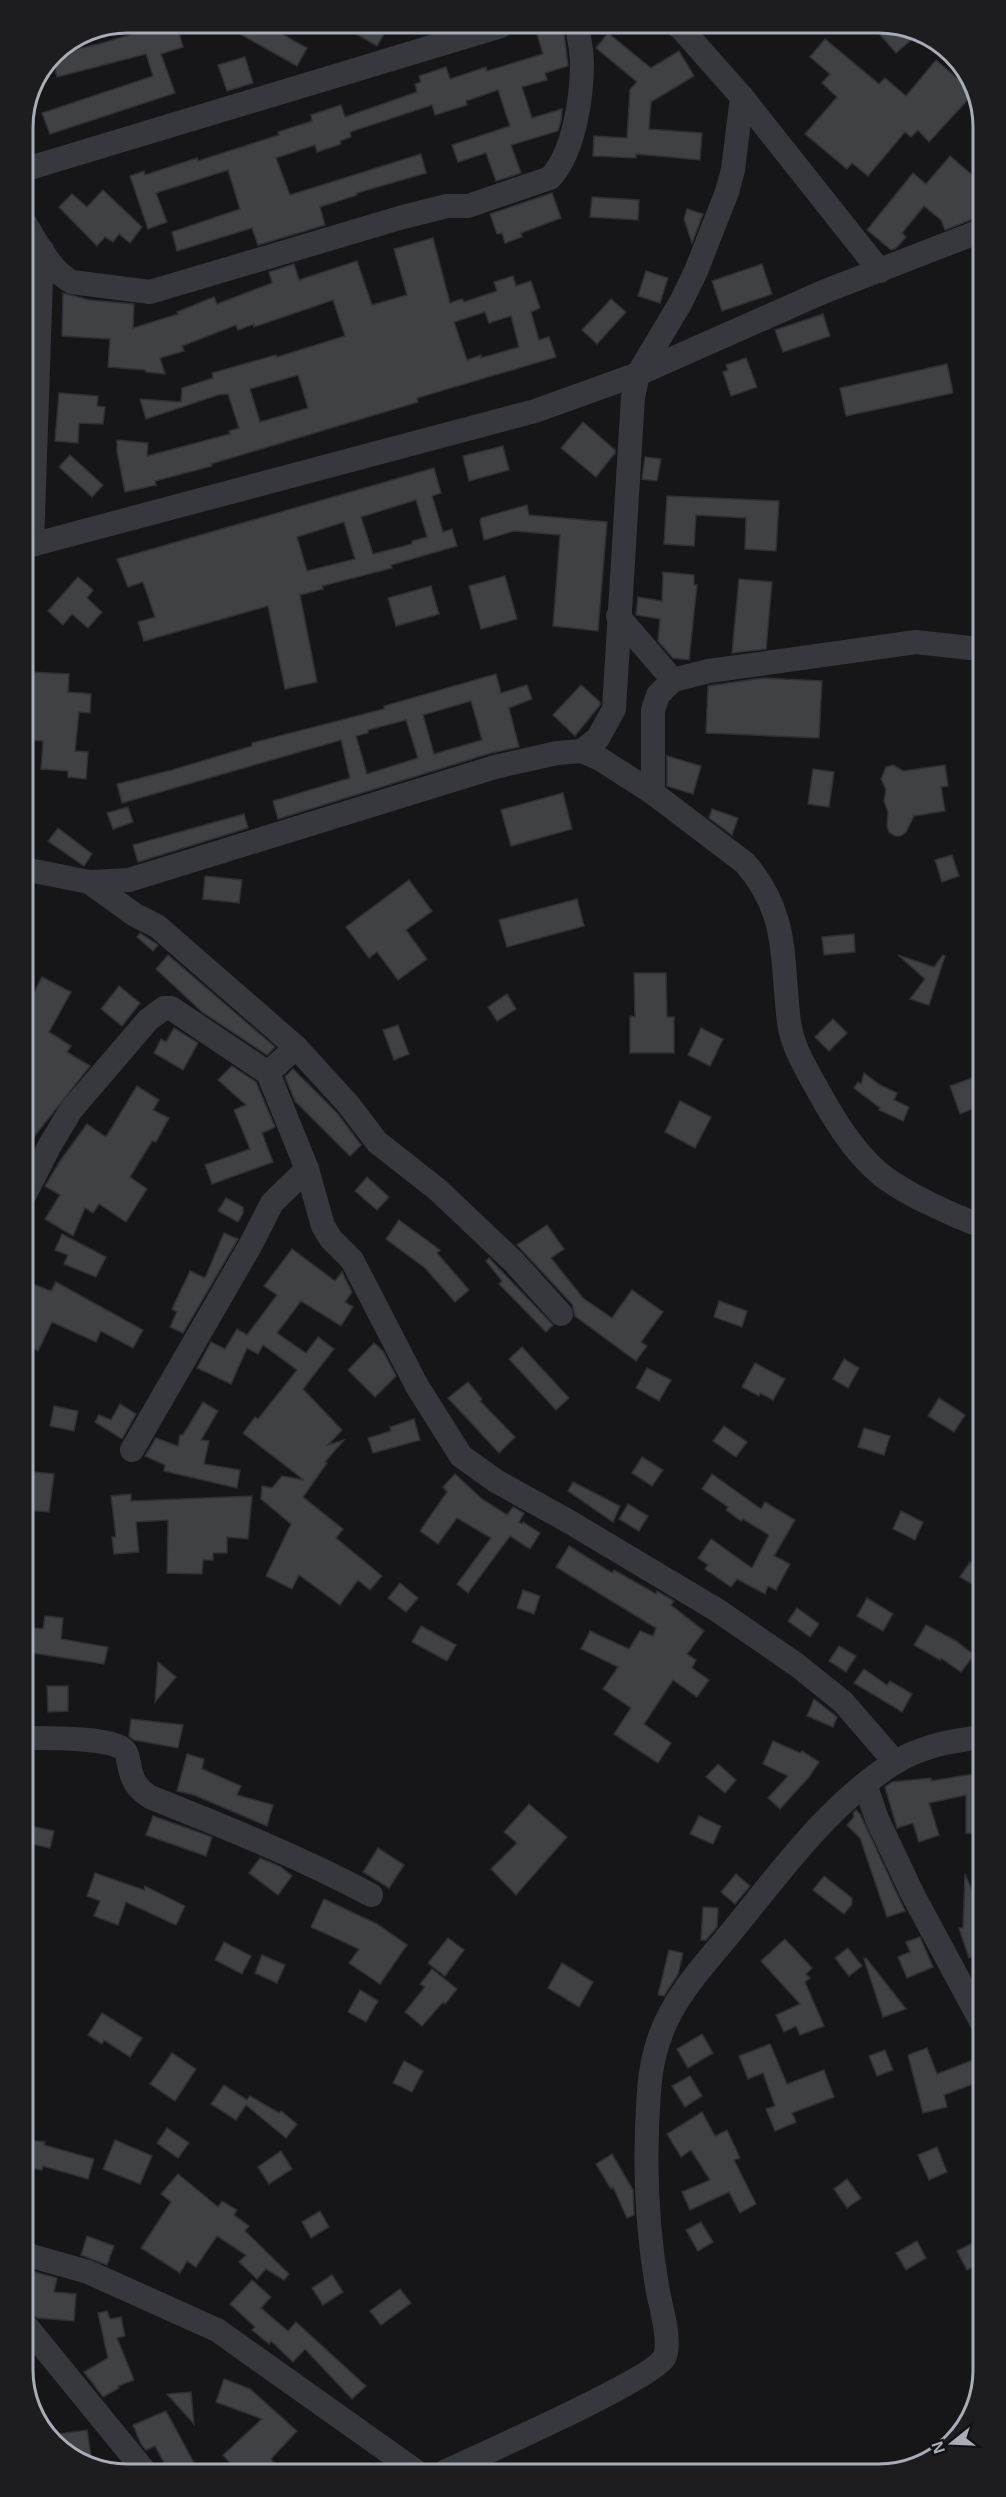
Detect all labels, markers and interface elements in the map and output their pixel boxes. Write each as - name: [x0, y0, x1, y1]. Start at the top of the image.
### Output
- north arrow: [922, 2413, 982, 2473]
- text: N: [928, 2439, 948, 2456]

